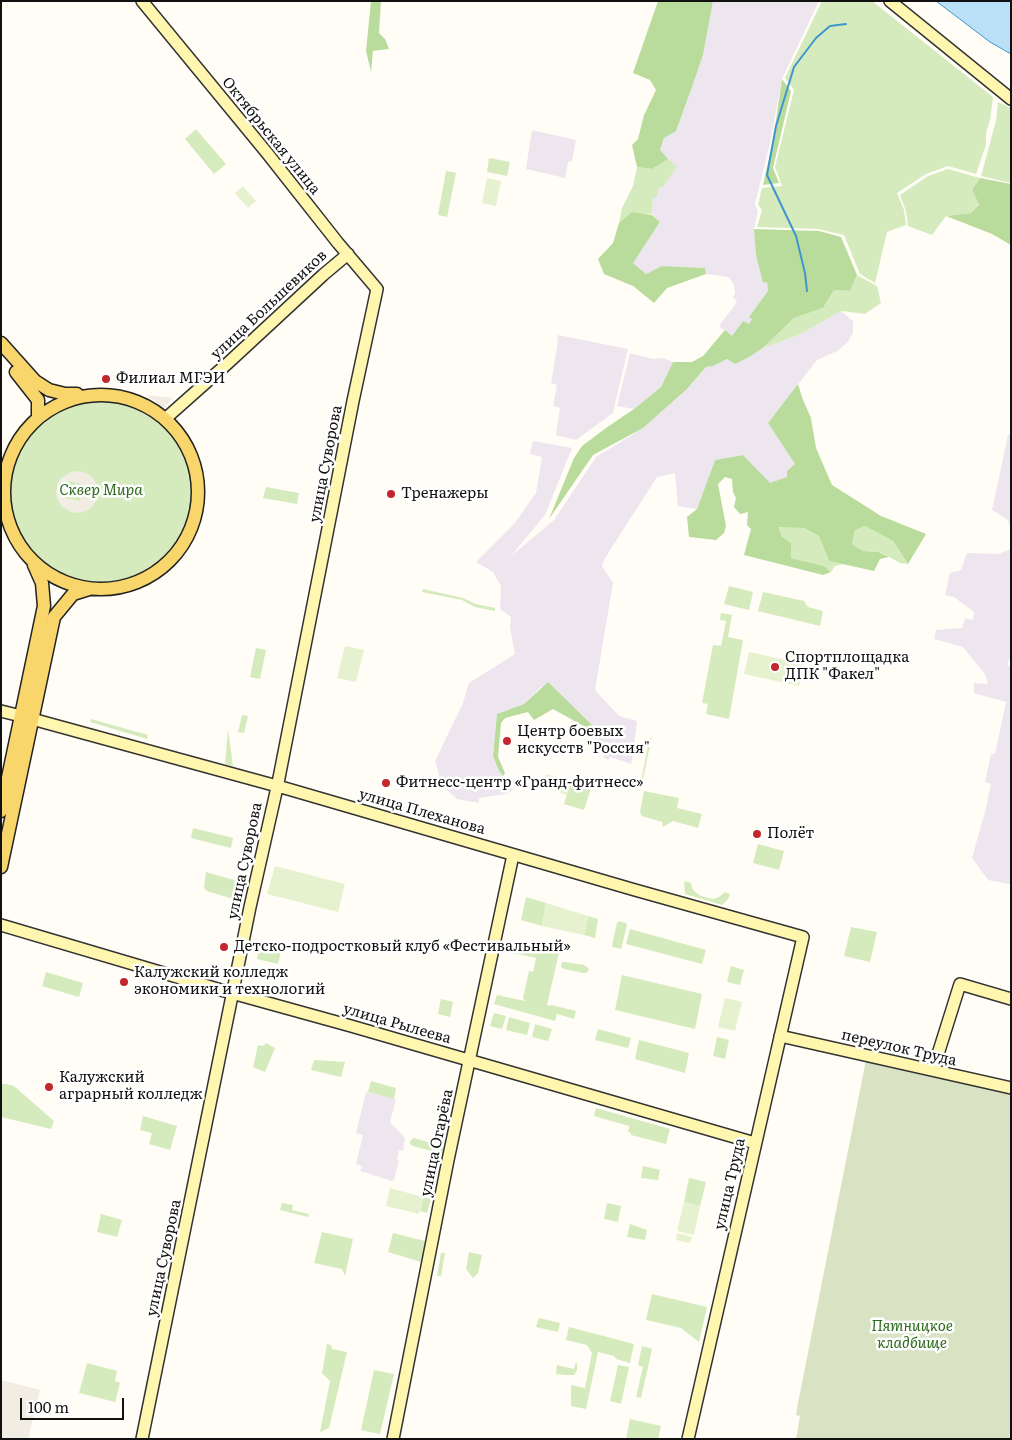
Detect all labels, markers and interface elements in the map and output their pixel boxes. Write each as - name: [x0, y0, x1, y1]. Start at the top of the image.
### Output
- street label: Октябрьская улица: [218, 74, 324, 198]
- street label: улица Большевиков: [207, 247, 331, 363]
- place label: Филиал МГЭИ: [116, 370, 225, 388]
- marker: Филиал МГЭИ: [100, 373, 112, 385]
- street label: улица Суворова: [306, 404, 346, 524]
- park label: Сквер Мира: [59, 482, 143, 500]
- place label: Тренажеры: [401, 485, 489, 503]
- marker: Тренажеры: [385, 488, 397, 500]
- place label: Спортплощадка ДПК "Факел": [785, 649, 909, 684]
- marker: Спортплощадка ДПК "Факел": [769, 661, 781, 673]
- place label: Центр боевых искусств "Россия": [517, 723, 650, 758]
- marker: Центр боевых искусств "Россия": [501, 735, 513, 747]
- place label: Фитнесс-центр «Гранд-фитнесс»: [396, 774, 644, 792]
- marker: Фитнесс-центр «Гранд-фитнесс»: [380, 777, 392, 789]
- street label: улица Плеханова: [357, 785, 487, 839]
- street label: улица Суворова: [224, 801, 266, 921]
- place label: Полёт: [767, 825, 814, 843]
- marker: Полёт: [751, 828, 763, 840]
- place label: Детско-подростковый клуб «Фестивальный»: [234, 938, 571, 956]
- marker: Детско-подростковый клуб «Фестивальный»: [218, 941, 230, 953]
- place label: Калужский колледж экономики и технологий: [134, 964, 325, 999]
- marker: Калужский колледж экономики и технологий: [118, 976, 130, 988]
- street label: улица Рылеева: [341, 1000, 453, 1048]
- street label: переулок Труда: [840, 1026, 958, 1070]
- place label: Калужский аграрный колледж: [59, 1069, 203, 1104]
- marker: Калужский аграрный колледж: [43, 1081, 55, 1093]
- street label: улица Огарёва: [417, 1088, 457, 1198]
- street label: улица Труда: [711, 1136, 749, 1232]
- street label: улица Суворова: [143, 1198, 185, 1318]
- park label: Пятницкое кладбище: [871, 1318, 953, 1353]
- scale bar: [22, 1388, 126, 1420]
- text: 100 m: [28, 1395, 69, 1418]

